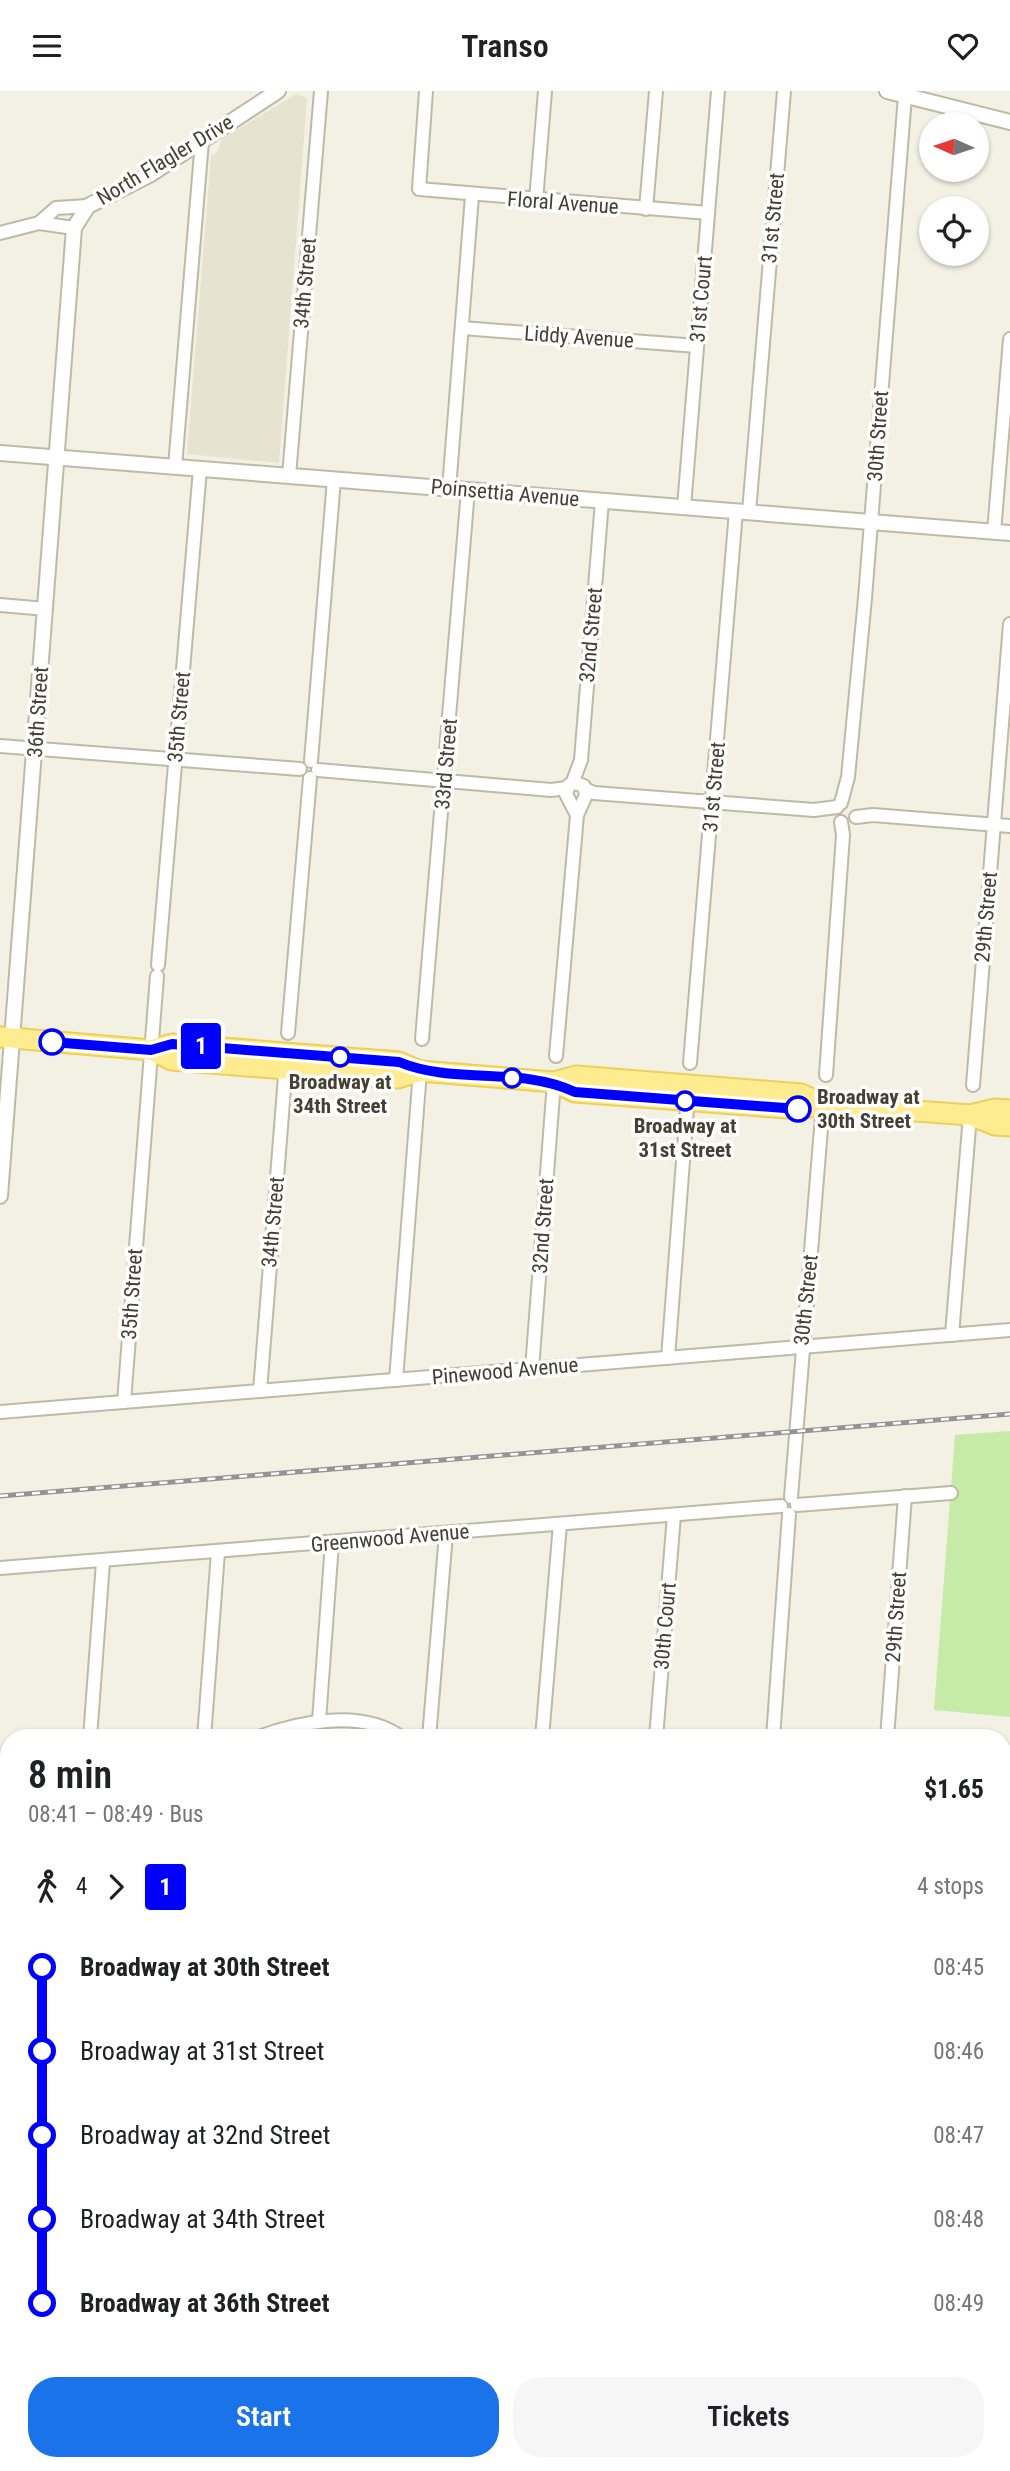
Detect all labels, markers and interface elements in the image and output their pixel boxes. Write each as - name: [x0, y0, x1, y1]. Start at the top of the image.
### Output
- icon: menu: [28, 27, 66, 65]
- text: Transo: [461, 27, 549, 65]
- icon: heart: [944, 27, 982, 65]
- street label: North Flagler Drive: [92, 110, 238, 210]
- north arrow: [919, 112, 989, 182]
- map controls: [919, 112, 989, 266]
- street label: 31st Street: [757, 172, 789, 264]
- street label: Floral Avenue: [506, 187, 620, 219]
- button: locate: [919, 196, 989, 266]
- street label: 34th Street: [289, 237, 321, 329]
- street label: 31st Court: [685, 255, 717, 343]
- street label: Liddy Avenue: [523, 321, 635, 353]
- street label: 30th Street: [863, 390, 893, 482]
- street label: Poinsettia Avenue: [430, 475, 580, 511]
- street label: 32nd Street: [575, 586, 607, 684]
- street label: 36th Street: [23, 666, 53, 758]
- street label: 35th Street: [163, 671, 195, 763]
- street label: 33rd Street: [430, 717, 462, 811]
- street label: 31st Street: [698, 741, 730, 833]
- street label: 29th Street: [970, 871, 1002, 963]
- line badge: 1: [178, 1023, 224, 1069]
- unlabelled marker: [39, 1029, 65, 1055]
- text: 1: [195, 1032, 207, 1060]
- marker: Broadway at 34th Street: [330, 1047, 350, 1067]
- unlabelled marker: [502, 1068, 522, 1088]
- place label: Broadway at 34th Street: [289, 1070, 391, 1118]
- place label: Broadway at 30th Street: [817, 1085, 920, 1133]
- marker: Broadway at 31st Street: [675, 1091, 695, 1111]
- marker: Broadway at 30th Street: [785, 1096, 811, 1122]
- place label: Broadway at 31st Street: [634, 1114, 736, 1162]
- street label: 34th Street: [257, 1176, 289, 1268]
- street label: 32nd Street: [528, 1178, 558, 1274]
- street label: 35th Street: [117, 1248, 147, 1340]
- street label: 30th Street: [789, 1253, 823, 1347]
- street label: Pinewood Avenue: [431, 1353, 579, 1389]
- street label: Greenwood Avenue: [310, 1519, 470, 1557]
- street label: 29th Street: [881, 1571, 911, 1663]
- street label: 30th Court: [649, 1581, 681, 1671]
- text: 8 min: [28, 1753, 112, 1797]
- text: $1.65: [924, 1774, 984, 1804]
- text: 08:41 – 08:49 · Bus: [28, 1801, 204, 1828]
- icon: walk: [28, 1868, 66, 1906]
- icon: forward: [97, 1868, 135, 1906]
- text: 4: [76, 1873, 87, 1900]
- text: 1: [159, 1873, 172, 1901]
- text: 4 stops: [917, 1873, 984, 1900]
- text: Broadway at 30th Street: [80, 1952, 329, 1982]
- text: 08:45: [933, 1954, 984, 1981]
- text: Broadway at 31st Street: [80, 2036, 324, 2066]
- text: 08:46: [933, 2038, 984, 2065]
- text: Broadway at 32nd Street: [80, 2120, 330, 2150]
- text: 08:47: [933, 2122, 984, 2149]
- text: Broadway at 34th Street: [80, 2204, 325, 2234]
- text: 08:48: [933, 2206, 984, 2233]
- text: Broadway at 36th Street: [80, 2288, 329, 2318]
- text: 08:49: [933, 2290, 984, 2317]
- button: Start: [28, 2377, 499, 2457]
- button: Tickets: [513, 2377, 984, 2457]

